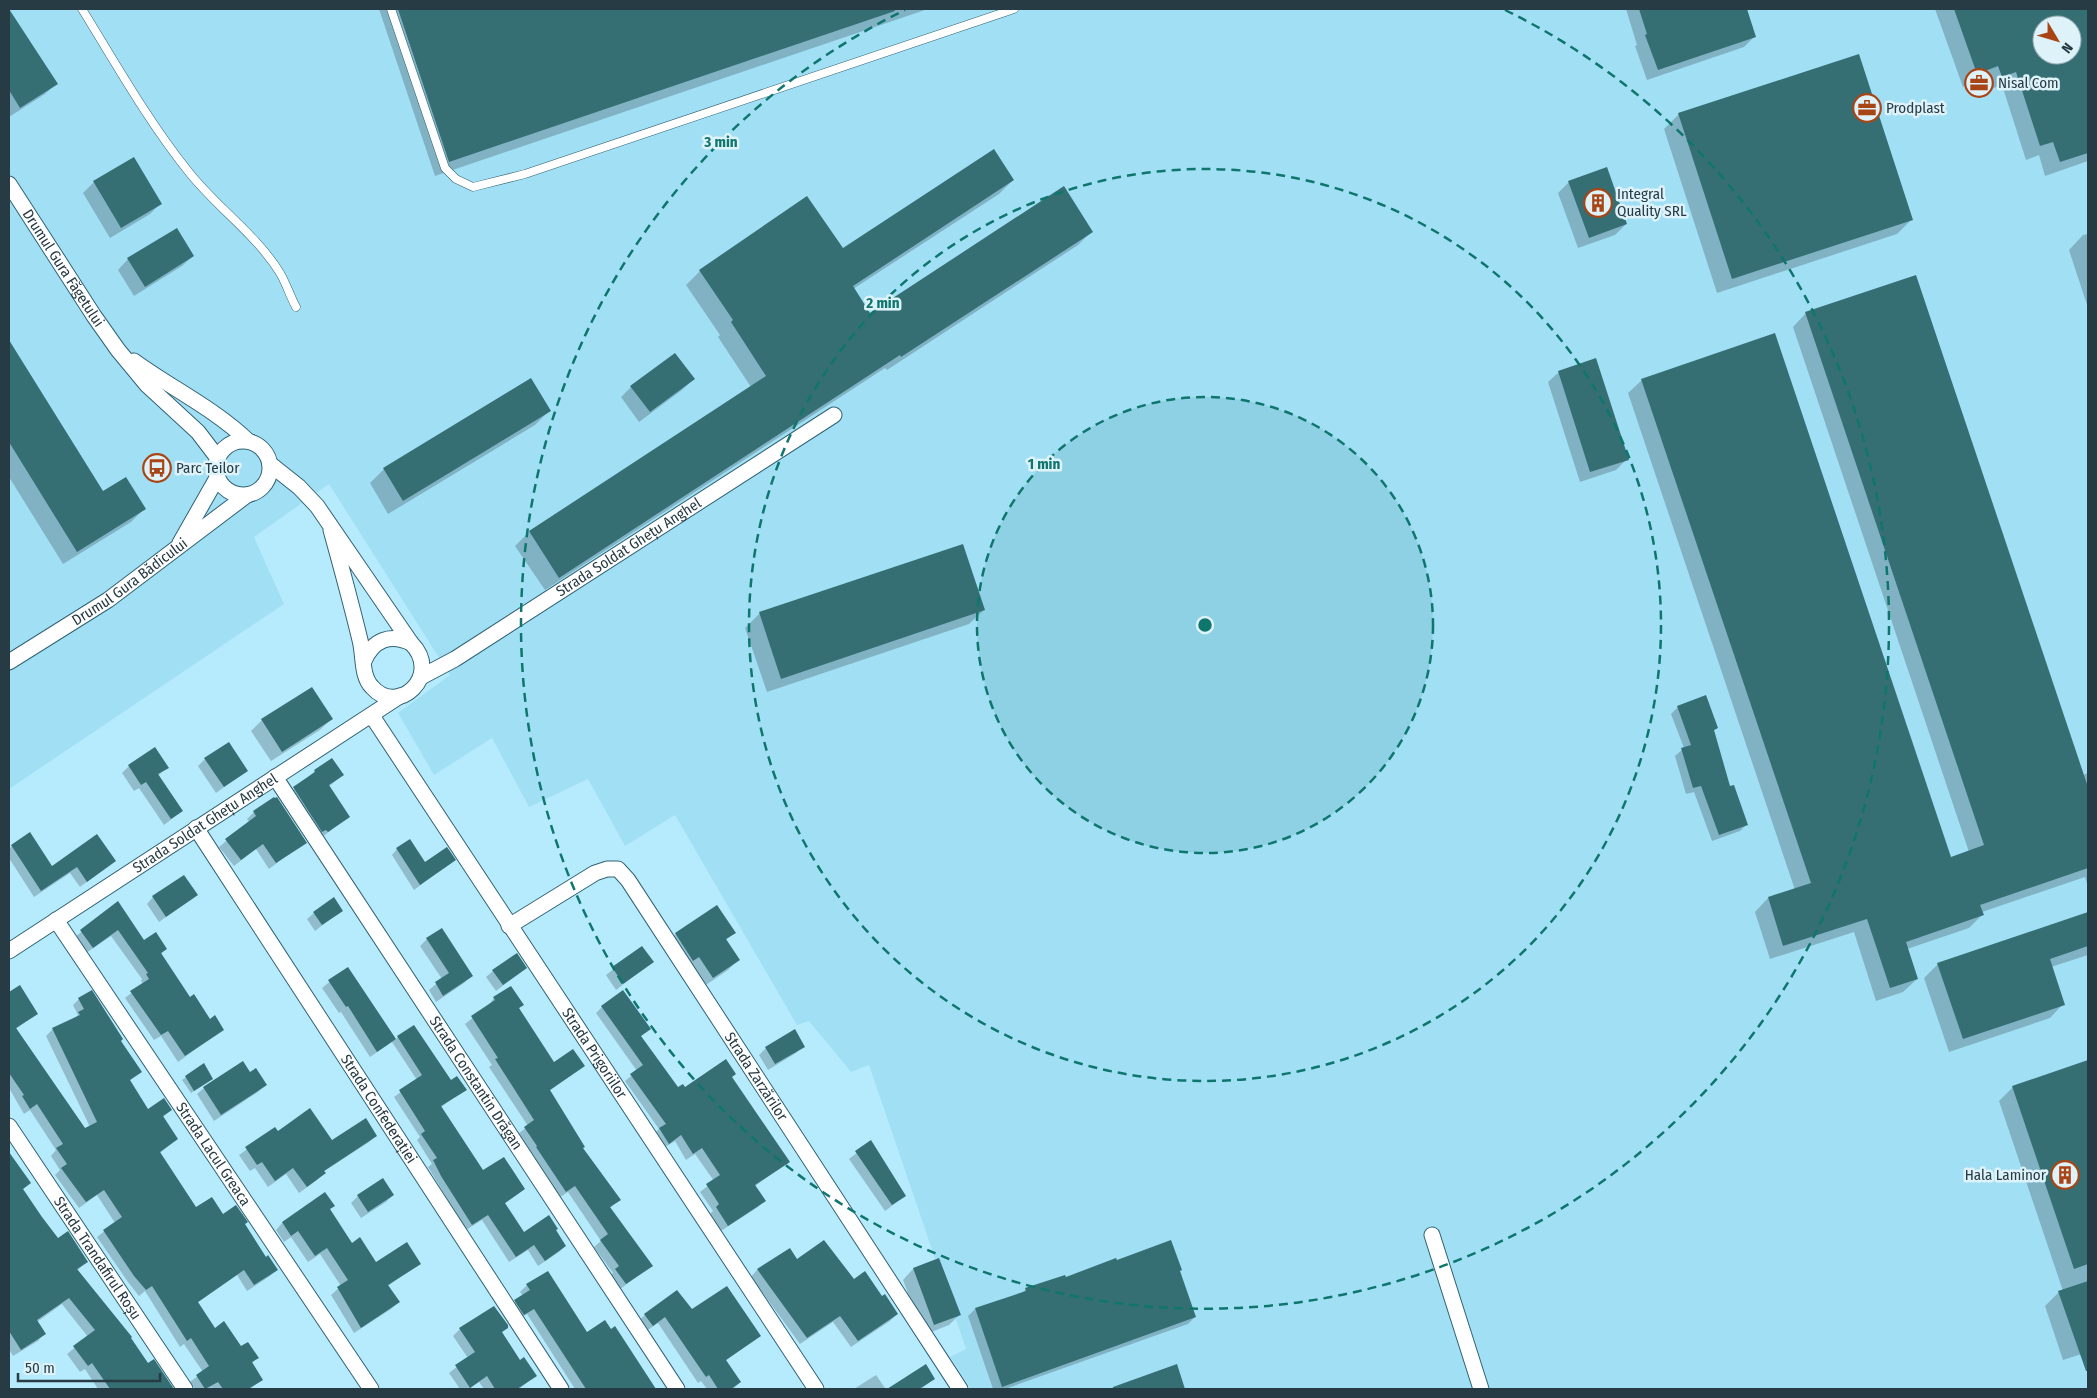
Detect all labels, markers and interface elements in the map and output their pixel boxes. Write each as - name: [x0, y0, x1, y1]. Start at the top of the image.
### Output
- north arrow: [2032, 15, 2082, 65]
- text: N: [2058, 39, 2076, 56]
- office icon: Nisal Com: [1964, 68, 1994, 98]
- place label: Nisal Com: [1998, 74, 2059, 92]
- office icon: Prodplast: [1852, 93, 1882, 123]
- place label: Prodplast: [1886, 99, 1945, 117]
- text: 3 min: [703, 133, 738, 151]
- place label: Integral Quality SRL: [1617, 185, 1687, 220]
- building icon: Integral Quality SRL: [1583, 188, 1613, 218]
- street label: Drumul Gura Făgetului: [19, 206, 108, 330]
- text: 2 min: [865, 294, 900, 312]
- bus stop icon: Parc Teilor: [142, 453, 172, 483]
- text: 1 min: [1028, 455, 1060, 473]
- place label: Parc Teilor: [176, 459, 240, 477]
- street label: Strada Soldat Ghețu Anghel: [553, 494, 705, 600]
- street label: Drumul Gura Bădicului: [69, 534, 191, 629]
- centre of rings: [1196, 616, 1214, 634]
- street label: Strada Soldat Ghețu Anghel: [129, 769, 281, 877]
- street label: Strada Prigoriilor: [558, 1005, 631, 1102]
- street label: Strada Constantin Drăgan: [426, 1013, 526, 1153]
- street label: Strada Zarzărilor: [721, 1029, 792, 1125]
- street label: Strada Confederației: [337, 1051, 421, 1166]
- street label: Strada Lacul Greaca: [172, 1099, 254, 1209]
- building icon: Hala Laminor: [2050, 1160, 2080, 1190]
- place label: Hala Laminor: [1965, 1166, 2047, 1184]
- street label: Strada Trandafirul Roșu: [50, 1193, 145, 1323]
- scale bar: [18, 1350, 160, 1382]
- text: 50 m: [25, 1359, 55, 1377]

